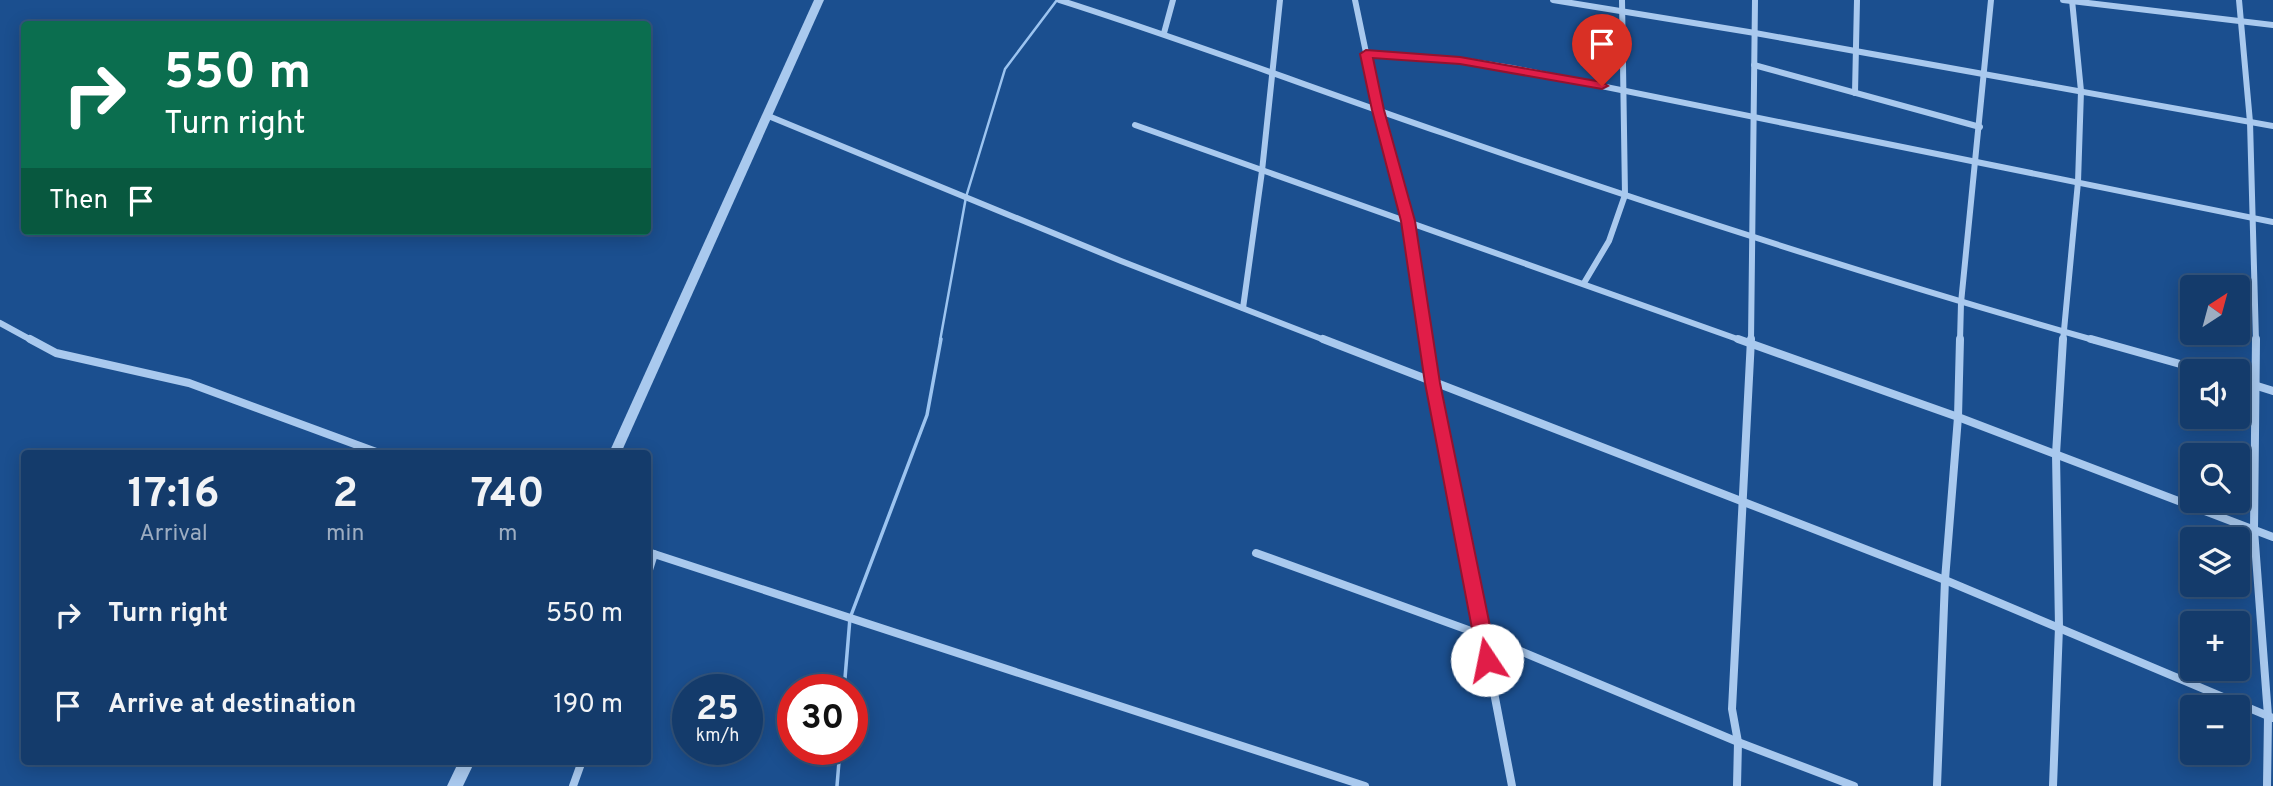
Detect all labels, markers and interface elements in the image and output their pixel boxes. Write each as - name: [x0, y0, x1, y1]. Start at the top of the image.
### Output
- pin: [1572, 14, 1632, 86]
- icon: arrive: [1583, 25, 1621, 63]
- text: 550 m: [164, 44, 311, 106]
- icon: right: [49, 49, 140, 140]
- text: Turn right: [164, 105, 306, 145]
- icon: arrive: [122, 182, 160, 220]
- text: Then: [49, 185, 108, 218]
- north arrow: [2180, 275, 2250, 345]
- map controls: [2180, 275, 2250, 765]
- button: sound: [2180, 359, 2250, 429]
- button: search: [2180, 443, 2250, 513]
- text: 17:16: [127, 469, 220, 522]
- text: 2: [332, 469, 358, 522]
- text: 740: [471, 469, 545, 522]
- text: Arrival: [139, 520, 208, 549]
- text: min: [326, 520, 364, 549]
- text: m: [498, 520, 517, 549]
- button: layers: [2180, 527, 2250, 597]
- icon: right: [49, 596, 87, 634]
- text: Turn right: [108, 598, 228, 631]
- text: 550 m: [546, 598, 623, 631]
- button: +: [2180, 611, 2250, 681]
- position arrow: [1450, 623, 1524, 697]
- speed limit sign: 30: [777, 674, 868, 765]
- icon: arrive: [49, 687, 87, 725]
- text: 25: [696, 688, 739, 732]
- text: Arrive at destination: [108, 689, 356, 722]
- text: 190 m: [553, 689, 623, 722]
- button: −: [2180, 695, 2250, 765]
- text: km/h: [696, 725, 739, 748]

